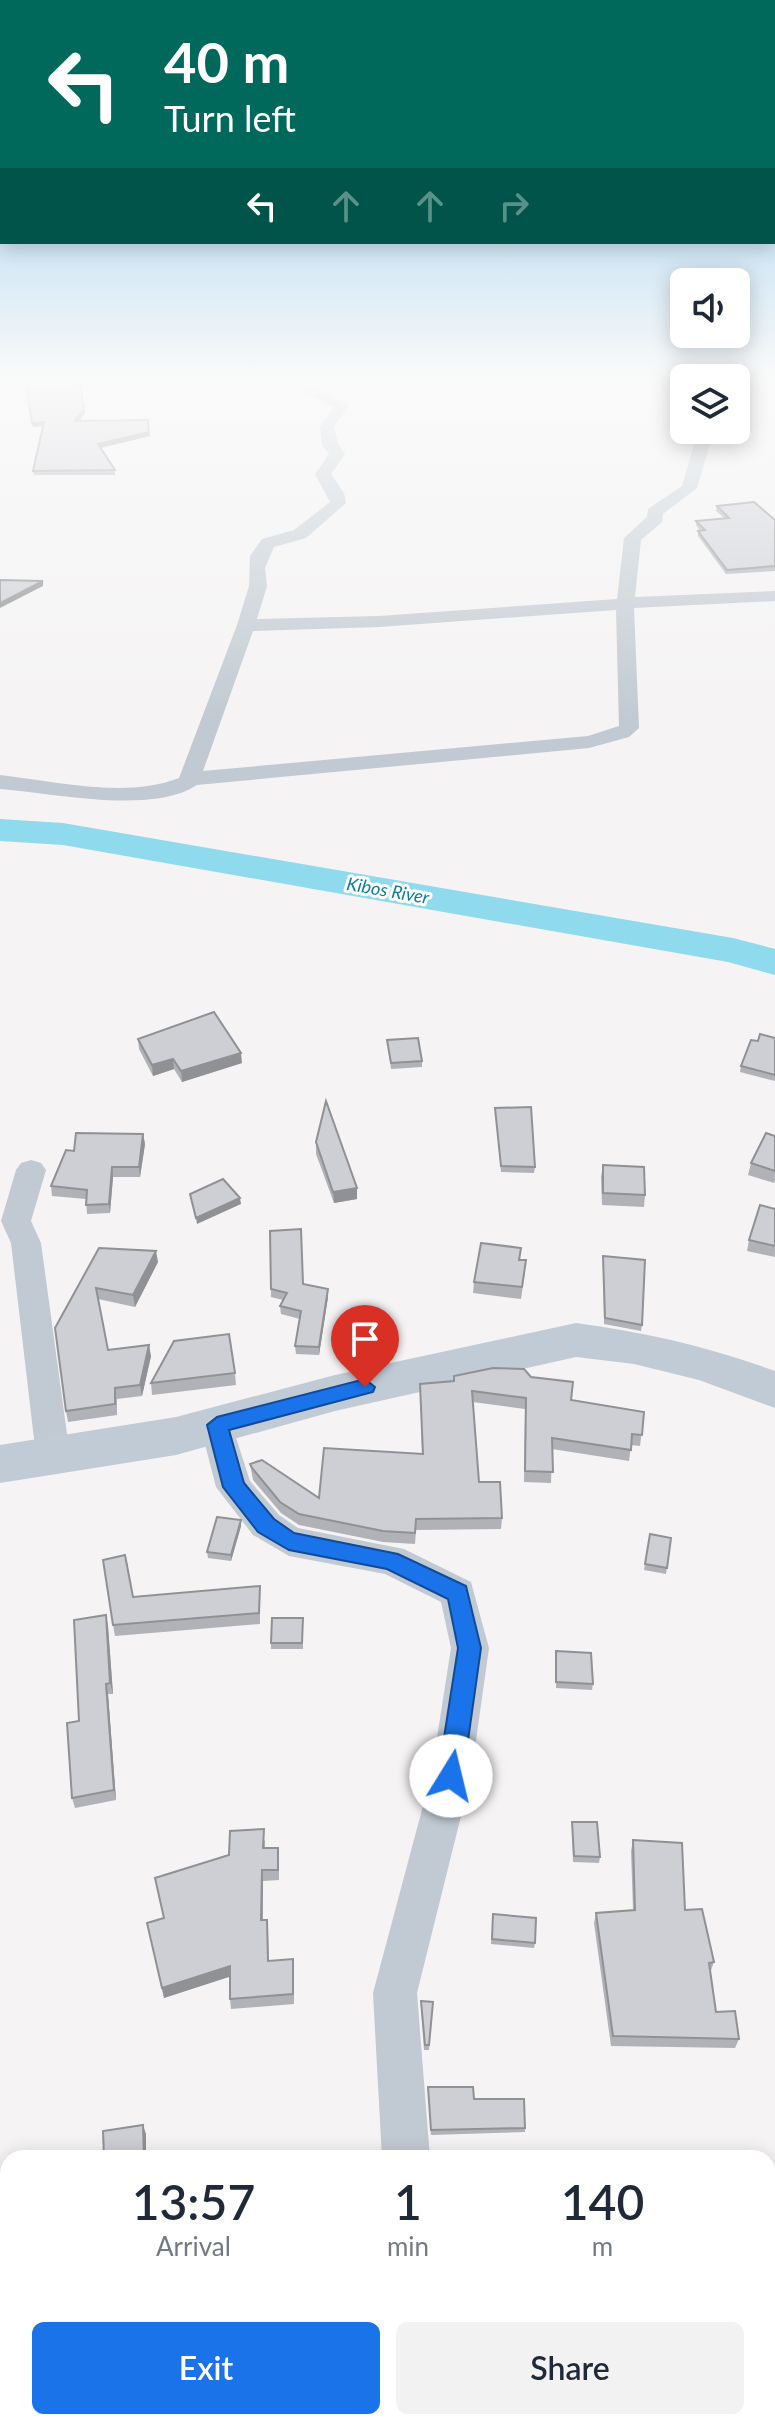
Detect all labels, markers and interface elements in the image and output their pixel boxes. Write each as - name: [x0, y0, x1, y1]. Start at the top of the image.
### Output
- text: 40 m: [164, 28, 289, 95]
- icon: left: [32, 32, 136, 136]
- text: Turn left: [164, 96, 296, 140]
- icon: left: [240, 184, 284, 228]
- icon: ahead: [324, 184, 368, 228]
- icon: ahead: [408, 184, 452, 228]
- icon: right: [492, 184, 536, 228]
- map controls: [670, 268, 750, 444]
- button: sound: [670, 268, 750, 348]
- button: layers: [670, 364, 750, 444]
- water label: Kibos River: [345, 872, 432, 908]
- pin: [331, 1305, 399, 1387]
- icon: arrive: [343, 1317, 387, 1361]
- position arrow: [409, 1734, 493, 1818]
- text: 13:57: [132, 2173, 255, 2230]
- text: 1: [394, 2173, 422, 2230]
- text: 140: [561, 2173, 644, 2230]
- text: Arrival: [156, 2230, 231, 2262]
- text: min: [387, 2230, 429, 2262]
- text: m: [592, 2230, 613, 2262]
- button: Exit: [32, 2322, 380, 2414]
- button: Share: [396, 2322, 744, 2414]

